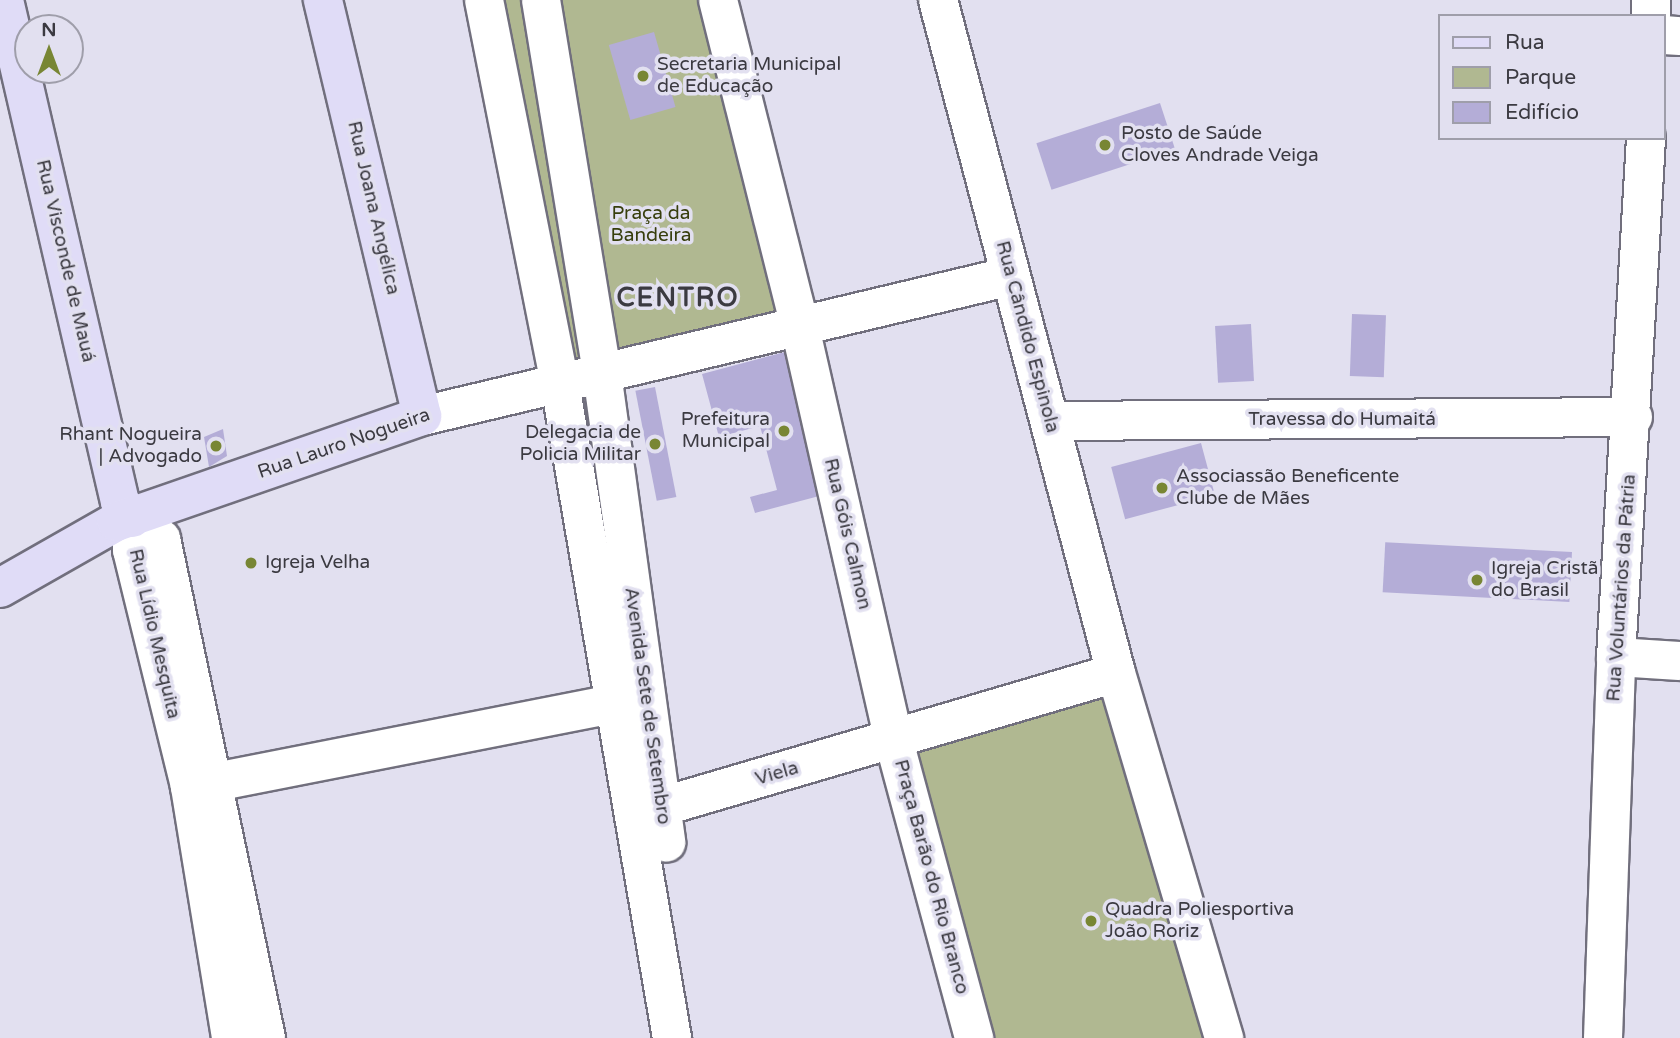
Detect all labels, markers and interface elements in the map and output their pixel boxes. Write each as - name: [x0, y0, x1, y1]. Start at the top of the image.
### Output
- north arrow: [14, 14, 84, 84]
- legend: [1438, 14, 1666, 140]
- text: N: [41, 19, 57, 41]
- text: Rua: [1505, 30, 1545, 55]
- place label: Secretaria Municipal de Educação: [657, 54, 841, 98]
- text: Parque: [1505, 65, 1576, 90]
- marker: Secretaria Municipal de Educação: [635, 68, 651, 84]
- text: Edifício: [1505, 100, 1579, 125]
- street label: Rua Joana Angélica: [342, 119, 404, 297]
- place label: Posto de Saúde Cloves Andrade Veiga: [1121, 123, 1319, 167]
- marker: Posto de Saúde Cloves Andrade Veiga: [1095, 135, 1115, 155]
- street label: Rua Visconde de Mauá: [31, 157, 99, 365]
- park label: Praça da Bandeira: [611, 203, 691, 247]
- street label: Rua Cândido Espinola: [990, 239, 1064, 435]
- district label: CENTRO: [617, 282, 739, 314]
- street label: Rua Lauro Nogueira: [255, 404, 433, 484]
- place label: Prefeitura Municipal: [681, 409, 770, 453]
- street label: Travessa do Humaitá: [1248, 409, 1436, 431]
- place label: Delegacia de Policia Militar: [519, 422, 641, 466]
- marker: Prefeitura Municipal: [776, 423, 792, 439]
- place label: Rhant Nogueira | Advogado: [59, 424, 202, 468]
- marker: Delegacia de Policia Militar: [647, 436, 663, 452]
- marker: Rhant Nogueira | Advogado: [208, 438, 224, 454]
- street label: Rua Góis Calmon: [819, 456, 875, 612]
- place label: Associassão Beneficente Clube de Mães: [1176, 466, 1399, 510]
- street label: Rua Voluntários da Pátria: [1603, 474, 1641, 702]
- marker: Associassão Beneficente Clube de Mães: [1154, 480, 1170, 496]
- street label: Rua Lídio Mesquita: [123, 547, 185, 721]
- place label: Igreja Velha: [265, 552, 370, 574]
- marker: Igreja Velha: [243, 555, 259, 571]
- place label: Igreja Cristã do Brasil: [1491, 558, 1598, 602]
- marker: Igreja Cristã do Brasil: [1469, 572, 1485, 588]
- street label: Avenida Sete de Setembro: [619, 586, 675, 826]
- street label: Viela: [753, 757, 801, 791]
- street label: Praça Barão do Rio Branco: [889, 757, 973, 997]
- place label: Quadra Poliesportiva João Roriz: [1105, 899, 1294, 943]
- marker: Quadra Poliesportiva João Roriz: [1083, 913, 1099, 929]

